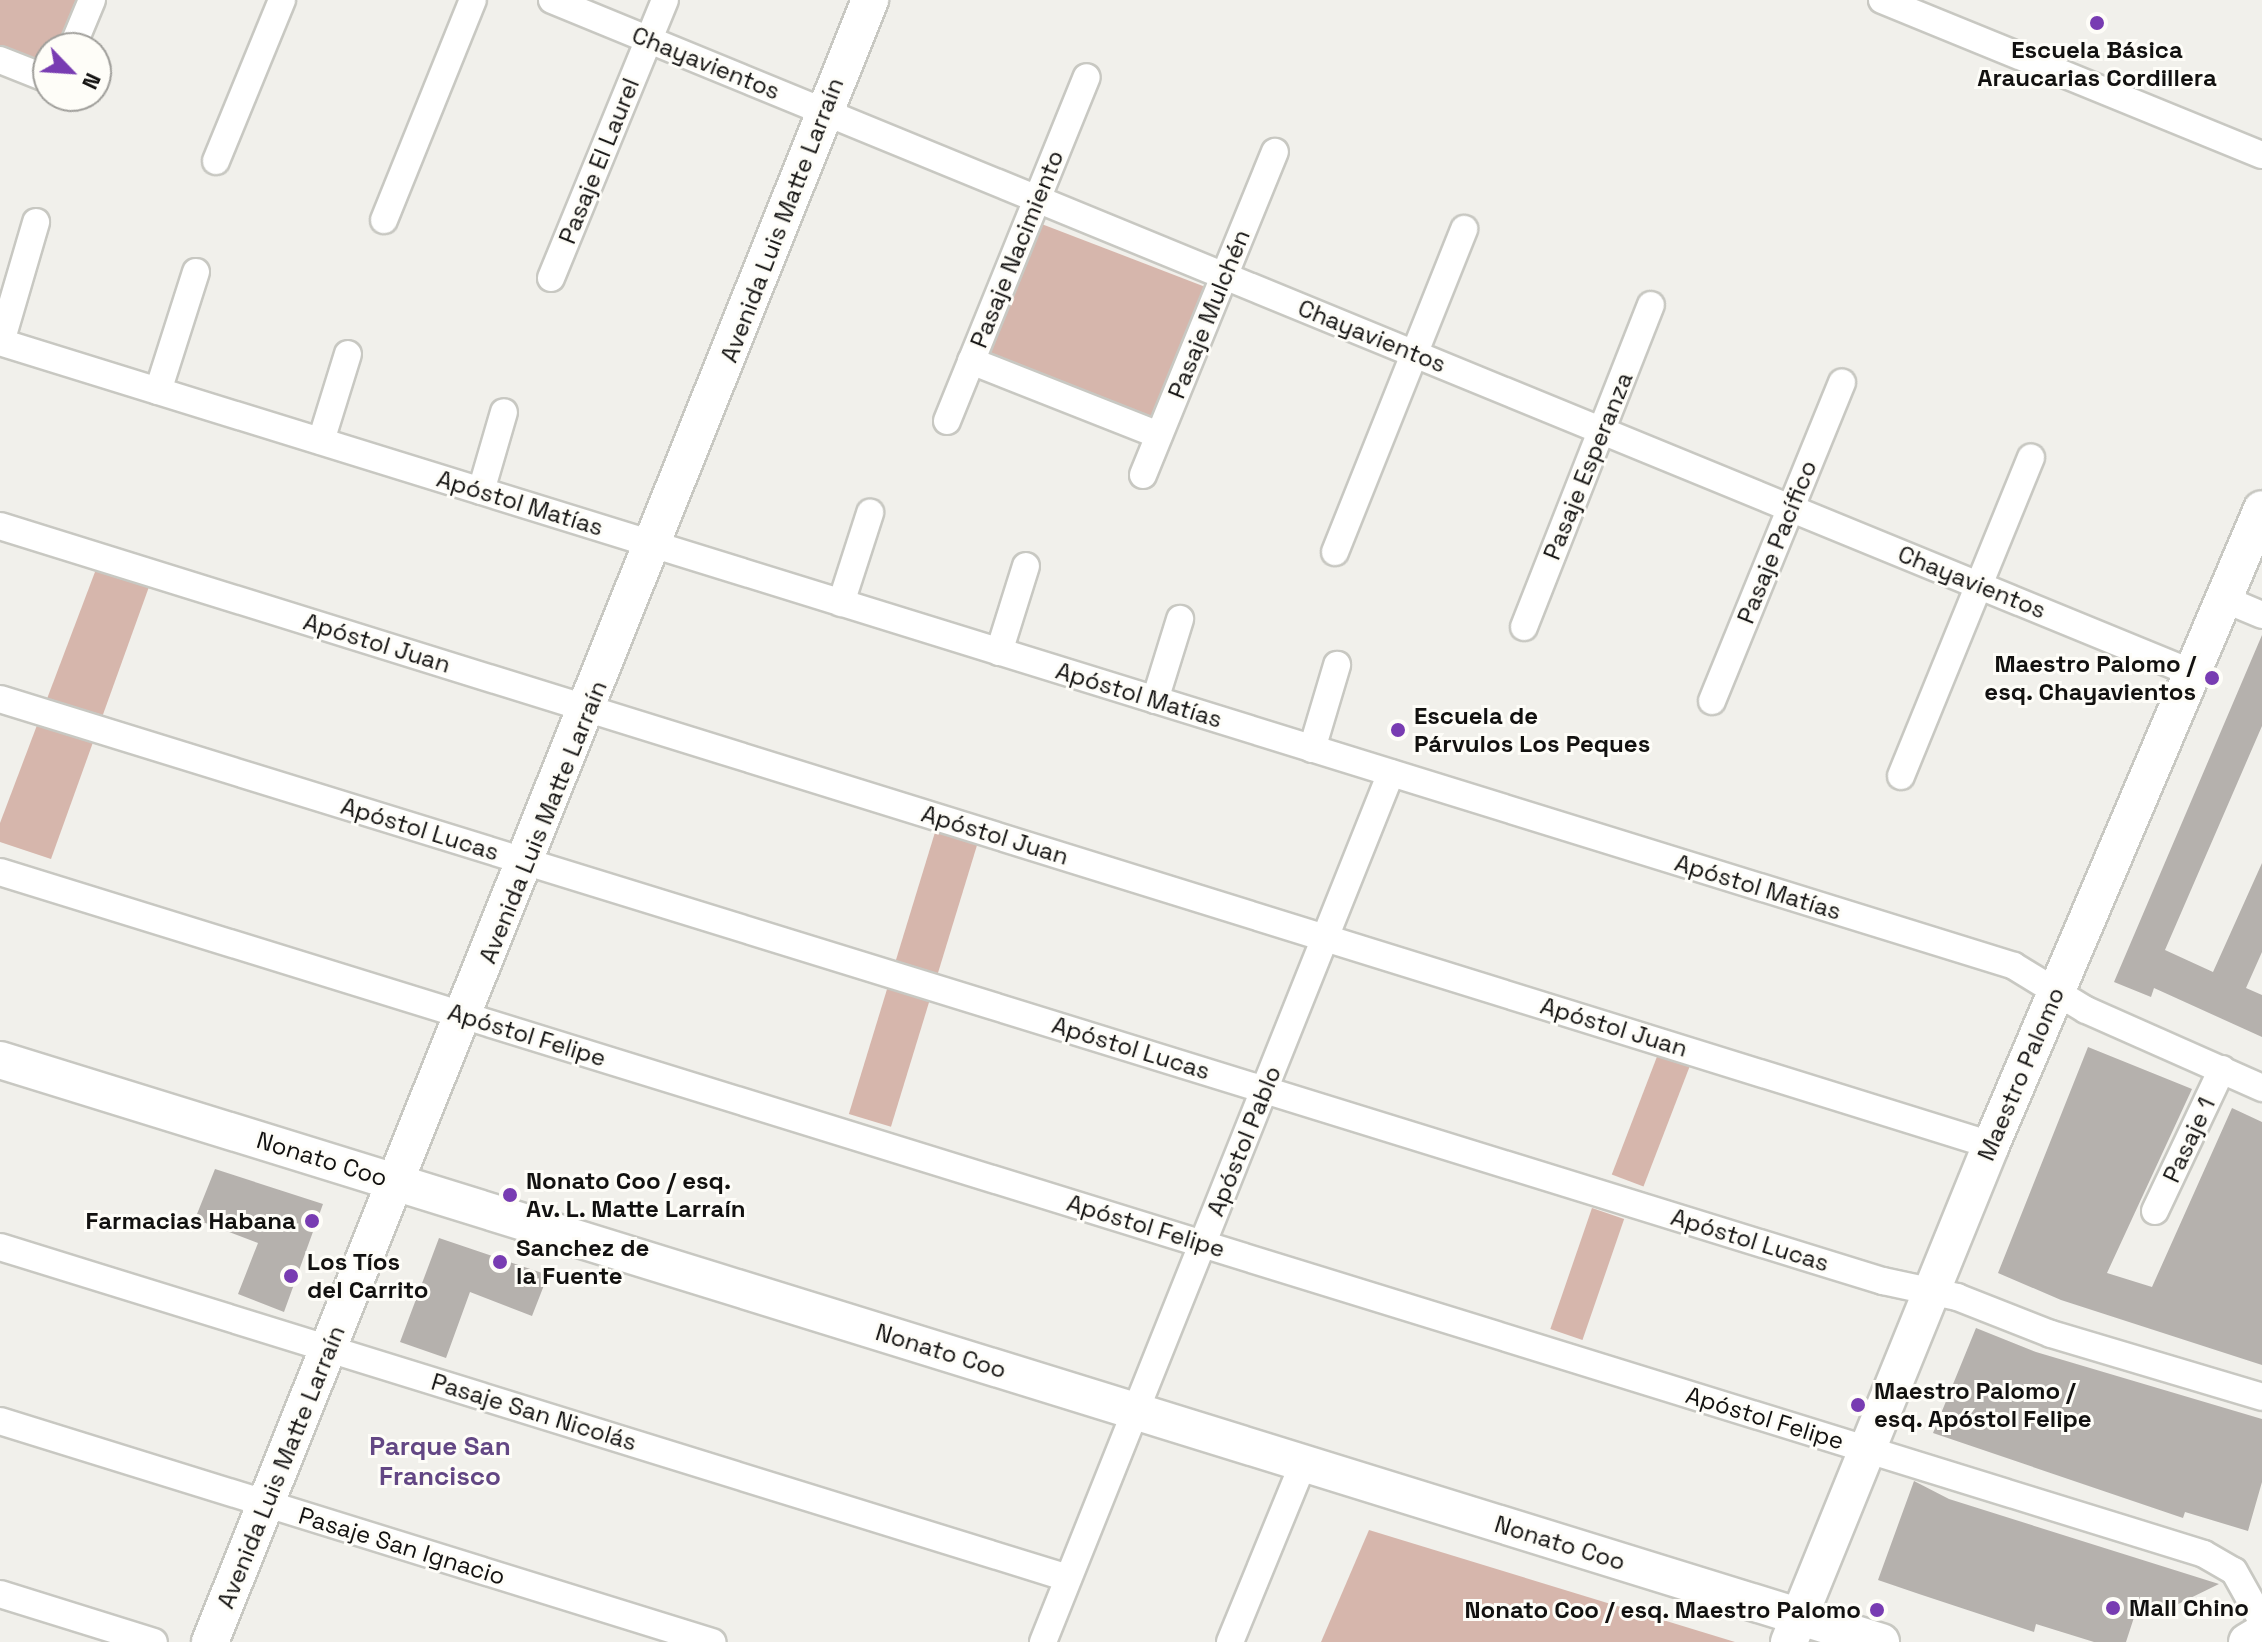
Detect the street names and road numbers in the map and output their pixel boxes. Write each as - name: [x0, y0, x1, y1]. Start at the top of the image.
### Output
- street label: Chayavientos: [628, 20, 784, 106]
- street label: Pasaje El Laurel: [553, 74, 645, 248]
- street label: Avenida Luis Matte Larraín: [714, 74, 850, 366]
- street label: Pasaje Nacimiento: [964, 146, 1070, 352]
- street label: Pasaje Mulchén: [1162, 225, 1256, 403]
- street label: Chayavientos: [1294, 293, 1450, 379]
- street label: Pasaje Esperanza: [1537, 368, 1639, 564]
- street label: Pasaje Pacífico: [1731, 456, 1823, 628]
- street label: Apóstol Matías: [433, 464, 607, 542]
- street label: Chayavientos: [1894, 539, 2050, 625]
- street label: Apóstol Juan: [300, 607, 454, 679]
- street label: Apóstol Matías: [1052, 656, 1226, 734]
- street label: Avenida Luis Matte Larraín: [473, 676, 613, 968]
- street label: Apóstol Lucas: [338, 791, 502, 867]
- street label: Apóstol Juan: [918, 799, 1072, 871]
- street label: Apóstol Matías: [1671, 848, 1845, 926]
- street label: Maestro Palomo: [1971, 983, 2071, 1165]
- street label: Apóstol Juan: [1537, 991, 1691, 1063]
- street label: Apóstol Felipe: [445, 997, 609, 1073]
- street label: Apóstol Lucas: [1049, 1010, 1213, 1086]
- street label: Apóstol Pablo: [1201, 1062, 1287, 1220]
- street label: Pasaje 1: [2157, 1093, 2221, 1187]
- street label: Nonato Coo: [253, 1125, 391, 1193]
- street label: Apóstol Felipe: [1064, 1188, 1228, 1264]
- street label: Apóstol Lucas: [1668, 1202, 1832, 1278]
- street label: Nonato Coo: [872, 1317, 1010, 1385]
- street label: Avenida Luis Matte Larraín: [211, 1321, 351, 1613]
- street label: Pasaje San Nicolás: [428, 1367, 640, 1457]
- street label: Apóstol Felipe: [1683, 1380, 1847, 1456]
- street label: Pasaje San Ignacio: [295, 1501, 509, 1591]
- street label: Nonato Coo: [1491, 1509, 1629, 1577]

